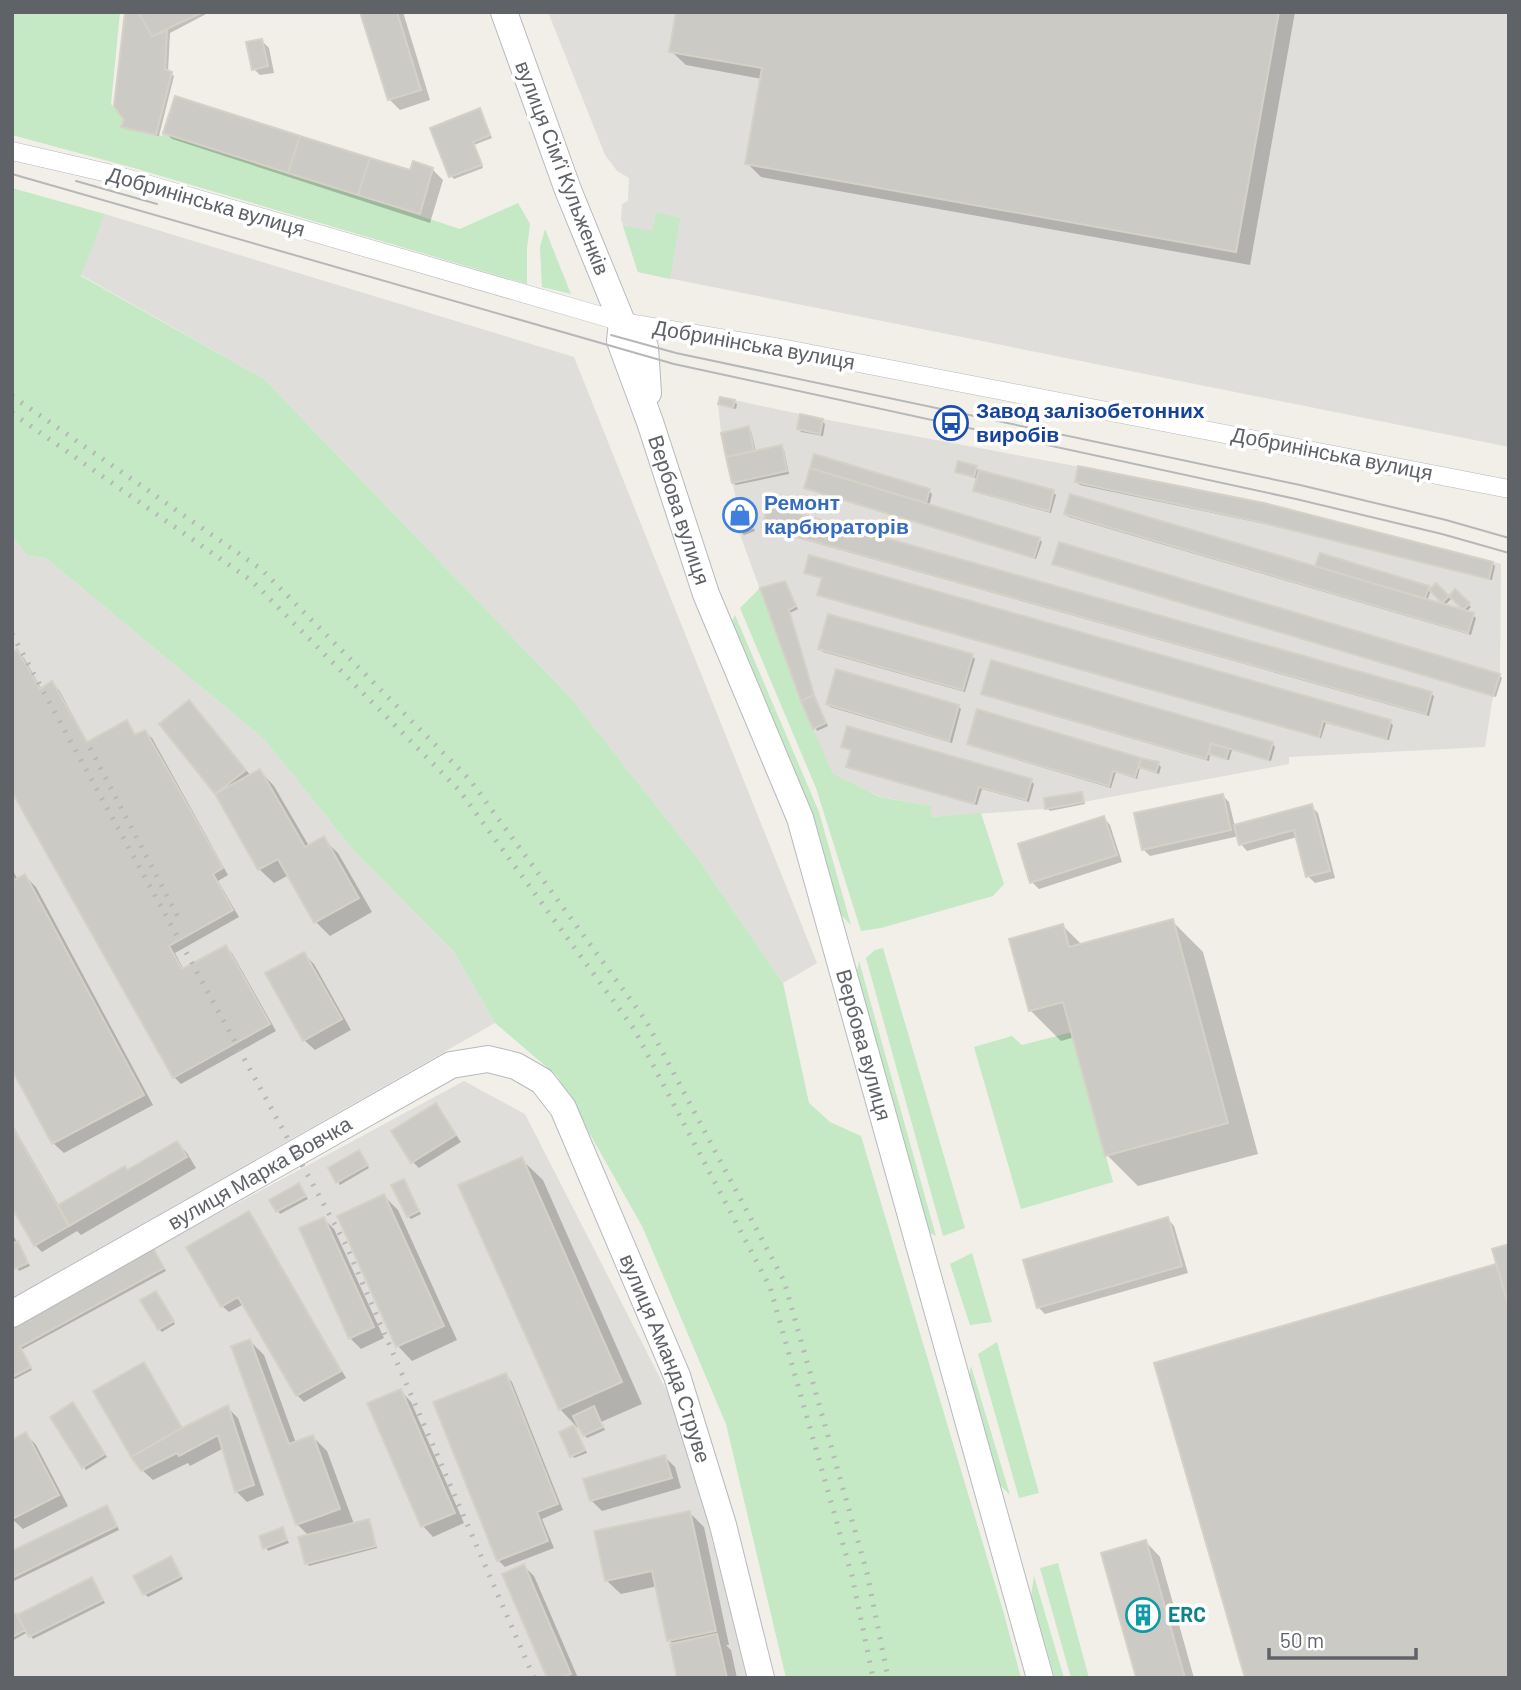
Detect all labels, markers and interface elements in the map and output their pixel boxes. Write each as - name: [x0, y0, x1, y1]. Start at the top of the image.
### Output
- street label: вулиця Сімʼї Кульженків: [511, 57, 616, 278]
- street label: Добринінська вулиця: [105, 160, 308, 241]
- street label: Добринінська вулиця: [651, 313, 857, 374]
- place label: Завод залізобетонних виробів: [976, 397, 1205, 446]
- bus stop icon: Завод залізобетонних виробів: [932, 404, 970, 442]
- street label: Добринінська вулиця: [1230, 421, 1435, 484]
- street label: Вербова вулиця: [644, 431, 716, 588]
- place label: Ремонт карбюраторів: [764, 489, 909, 538]
- shop icon: Ремонт карбюраторів: [721, 496, 759, 534]
- street label: Вербова вулиця: [832, 966, 898, 1123]
- street label: вулиця Марка Вовчка: [163, 1110, 356, 1234]
- street label: вулиця Аманда Струве: [615, 1250, 717, 1466]
- building icon: ERC: [1124, 1596, 1162, 1634]
- place label: ERC: [1168, 1601, 1206, 1626]
- scale bar: [1269, 1616, 1416, 1660]
- text: 50 m: [1280, 1627, 1324, 1652]

